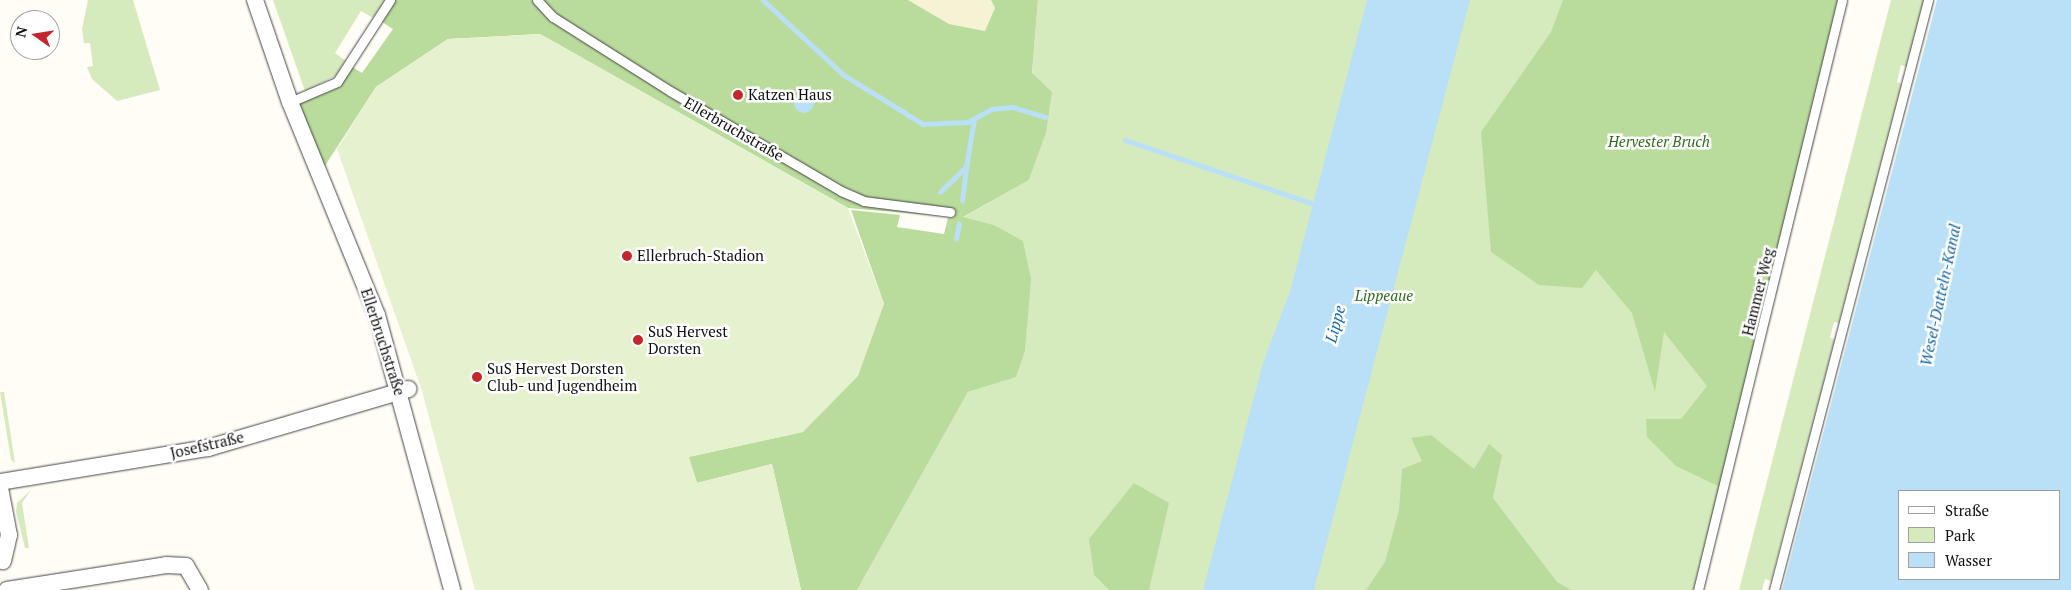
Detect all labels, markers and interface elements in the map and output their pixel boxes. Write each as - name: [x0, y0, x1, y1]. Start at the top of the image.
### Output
- north arrow: [10, 10, 60, 60]
- text: N: [10, 24, 31, 39]
- place label: Katzen Haus: [748, 86, 832, 104]
- marker: Katzen Haus: [732, 89, 744, 101]
- street label: Ellerbruchstraße: [681, 93, 787, 165]
- park label: Hervester Bruch: [1608, 133, 1710, 151]
- water label: Wesel-Datteln-Kanal: [1916, 222, 1964, 368]
- street label: Hammer Weg: [1738, 246, 1778, 338]
- place label: Ellerbruch-Stadion: [637, 247, 764, 265]
- marker: Ellerbruch-Stadion: [621, 250, 633, 262]
- street label: Ellerbruchstraße: [357, 286, 409, 398]
- park label: Lippeaue: [1355, 287, 1413, 305]
- water label: Lippe: [1321, 303, 1349, 345]
- place label: SuS Hervest Dorsten: [648, 322, 728, 357]
- marker: SuS Hervest Dorsten: [632, 334, 644, 346]
- place label: SuS Hervest Dorsten Club- und Jugendheim: [487, 359, 638, 394]
- marker: SuS Hervest Dorsten Club- und Jugendheim: [471, 371, 483, 383]
- street label: Josefstraße: [168, 428, 246, 462]
- legend: [1898, 490, 2061, 580]
- text: Straße: [1945, 500, 1989, 520]
- text: Park: [1945, 525, 1975, 545]
- text: Wasser: [1945, 550, 1992, 570]

